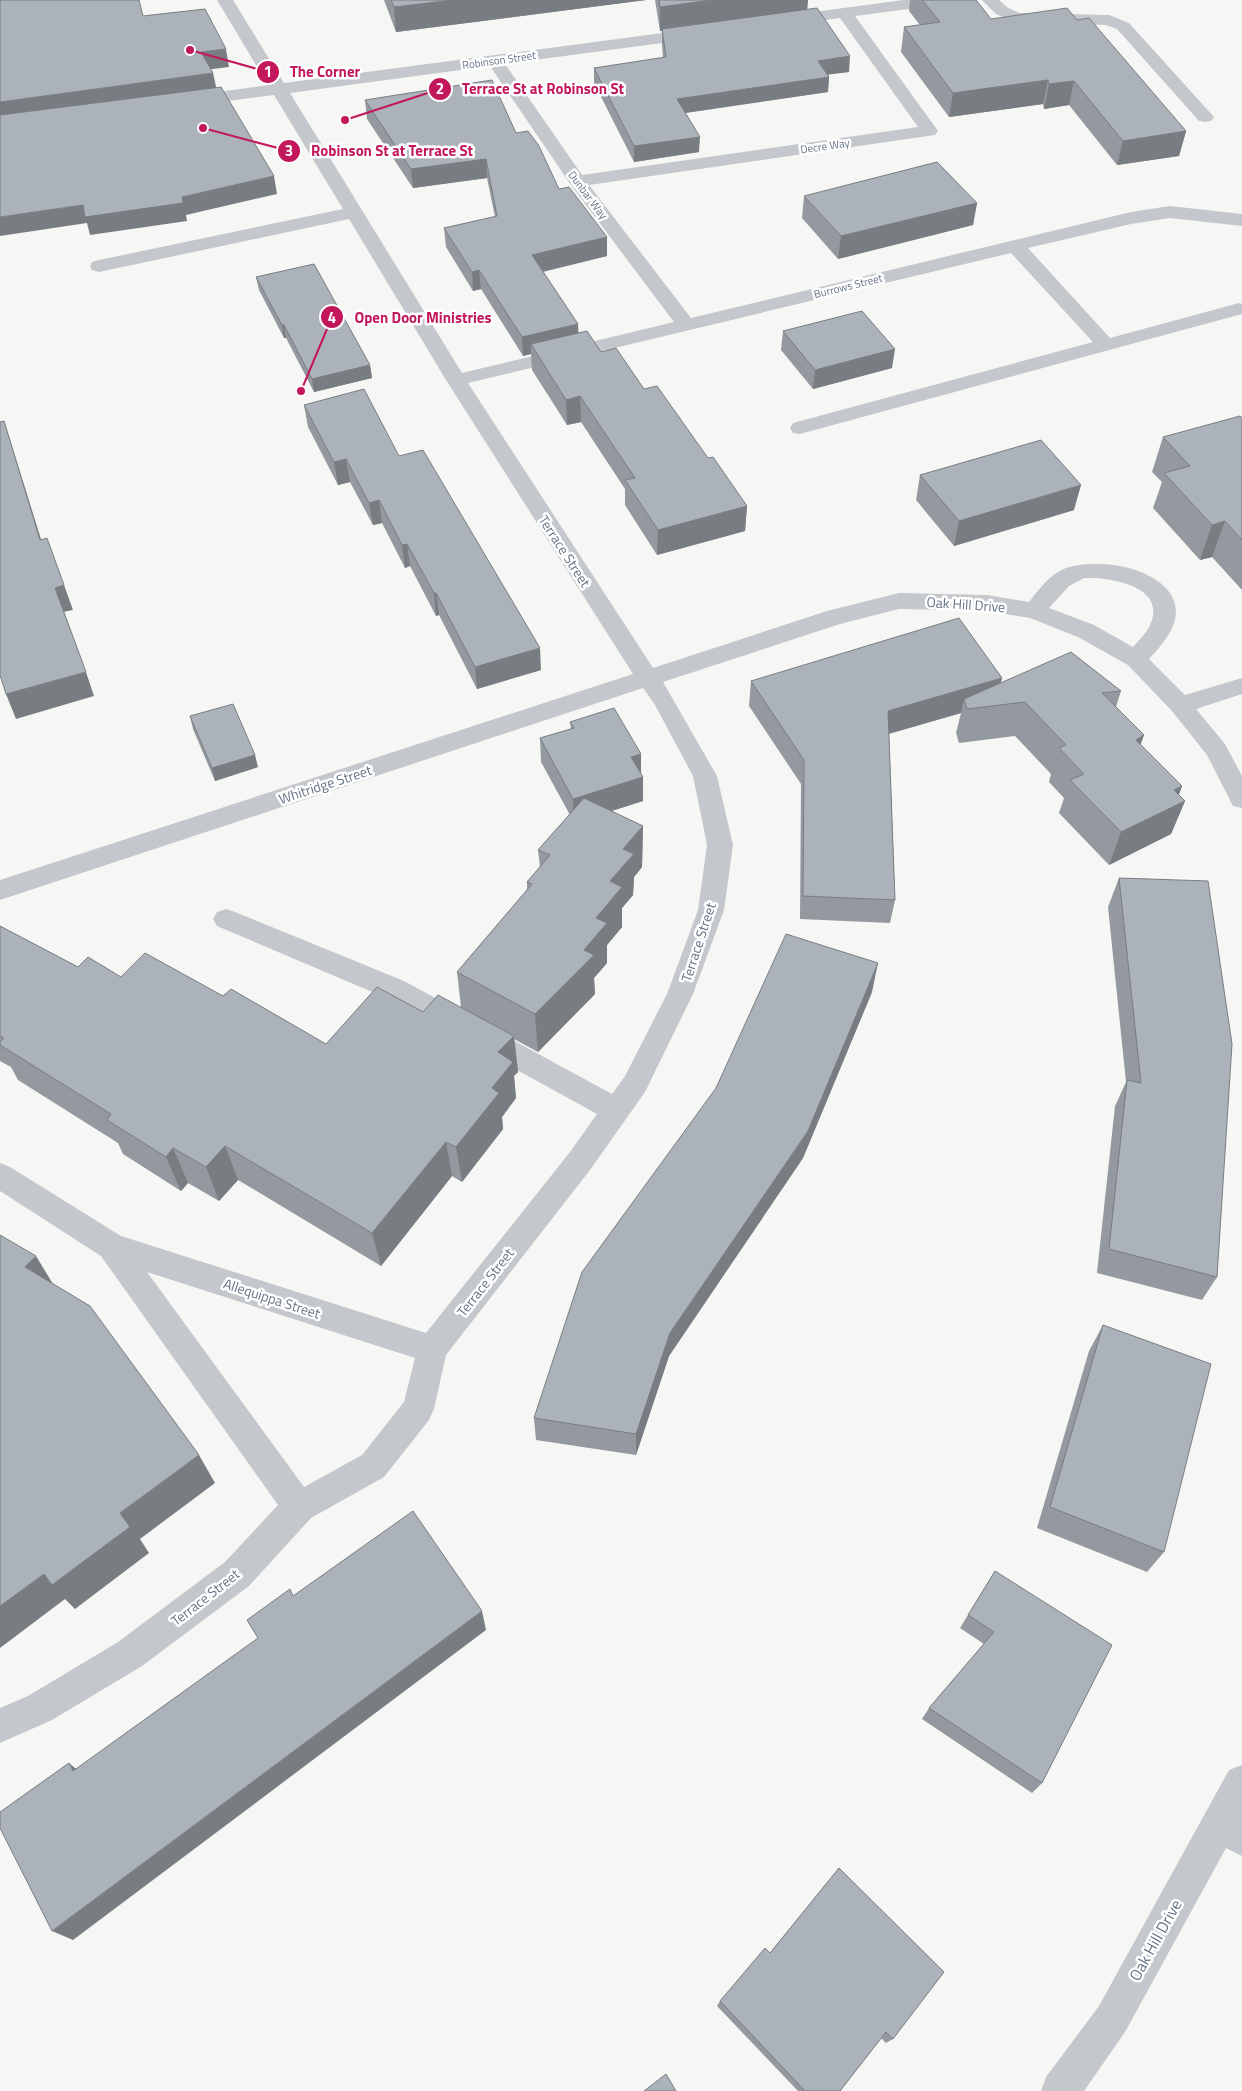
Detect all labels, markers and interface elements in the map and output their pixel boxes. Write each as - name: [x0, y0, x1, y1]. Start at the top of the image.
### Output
- street label: Robinson Street: [461, 47, 537, 73]
- callout: The Corner: [255, 57, 370, 87]
- text: 1: [264, 60, 272, 83]
- text: The Corner: [290, 60, 361, 83]
- callout: Terrace St at Robinson St: [427, 74, 634, 104]
- text: 2: [436, 77, 444, 100]
- text: Terrace St at Robinson St: [462, 77, 624, 100]
- street label: Decre Way: [799, 135, 851, 157]
- callout: Robinson St at Terrace St: [276, 136, 483, 166]
- text: 3: [285, 139, 293, 162]
- text: Robinson St at Terrace St: [311, 139, 473, 162]
- street label: Dunbar Way: [565, 168, 612, 223]
- street label: Burrows Street: [812, 270, 884, 302]
- callout: Open Door Ministries: [319, 302, 502, 332]
- text: 4: [328, 306, 336, 329]
- text: Open Door Ministries: [354, 306, 492, 329]
- street label: Terrace Street: [534, 511, 596, 591]
- street label: Oak Hill Drive: [926, 591, 1006, 617]
- street label: Whitridge Street: [276, 759, 374, 809]
- street label: Terrace Street: [675, 900, 721, 984]
- street label: Terrace Street: [451, 1243, 519, 1321]
- street label: Allequippa Street: [221, 1272, 323, 1324]
- street label: Terrace Street: [166, 1563, 244, 1631]
- street label: Oak Hill Drive: [1123, 1895, 1187, 1985]

